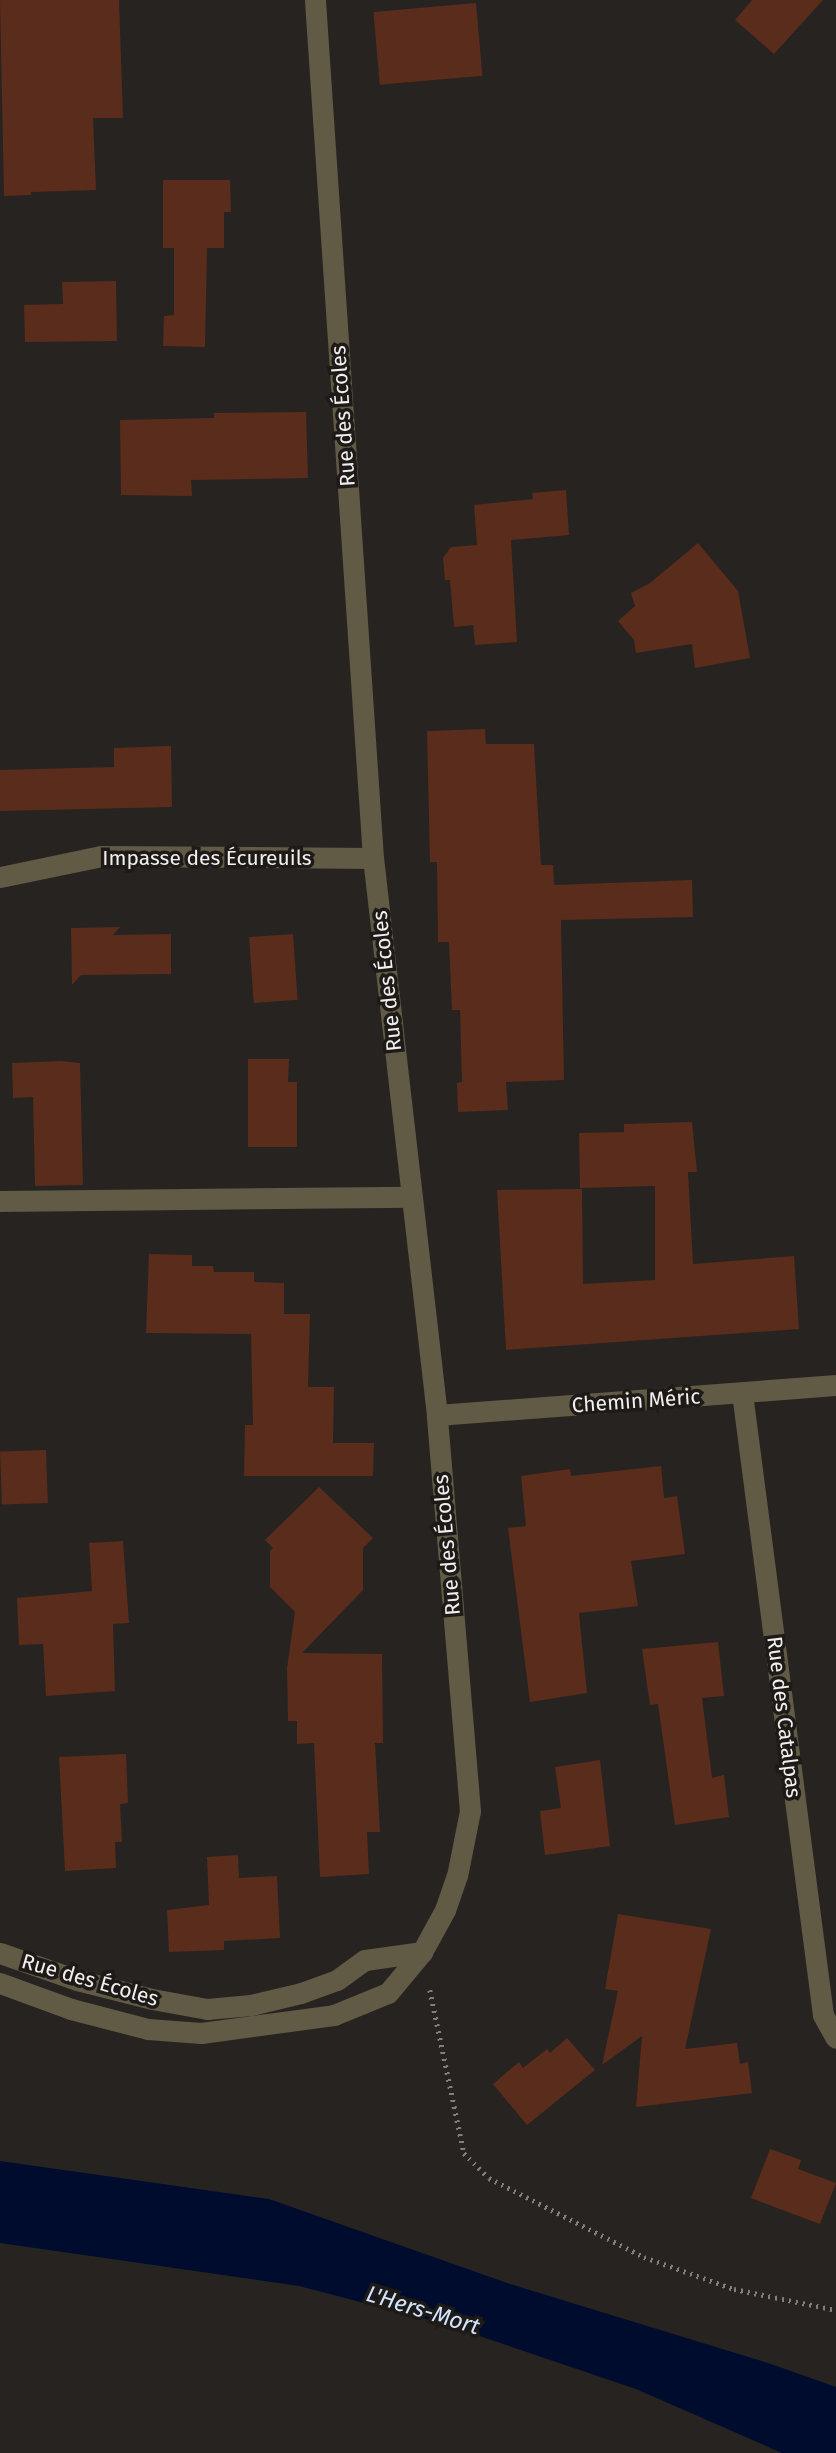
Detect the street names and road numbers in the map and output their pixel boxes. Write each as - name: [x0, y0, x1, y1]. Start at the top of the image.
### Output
- street label: Rue des Écoles: [326, 345, 360, 487]
- street label: Impasse des Écureuils: [102, 845, 312, 871]
- street label: Rue des Écoles: [367, 909, 407, 1053]
- street label: Chemin Méric: [571, 1384, 701, 1418]
- street label: Rue des Écoles: [428, 1474, 466, 1616]
- street label: Rue des Catalpas: [762, 1635, 806, 1799]
- street label: Rue des Écoles: [19, 1948, 161, 2012]

